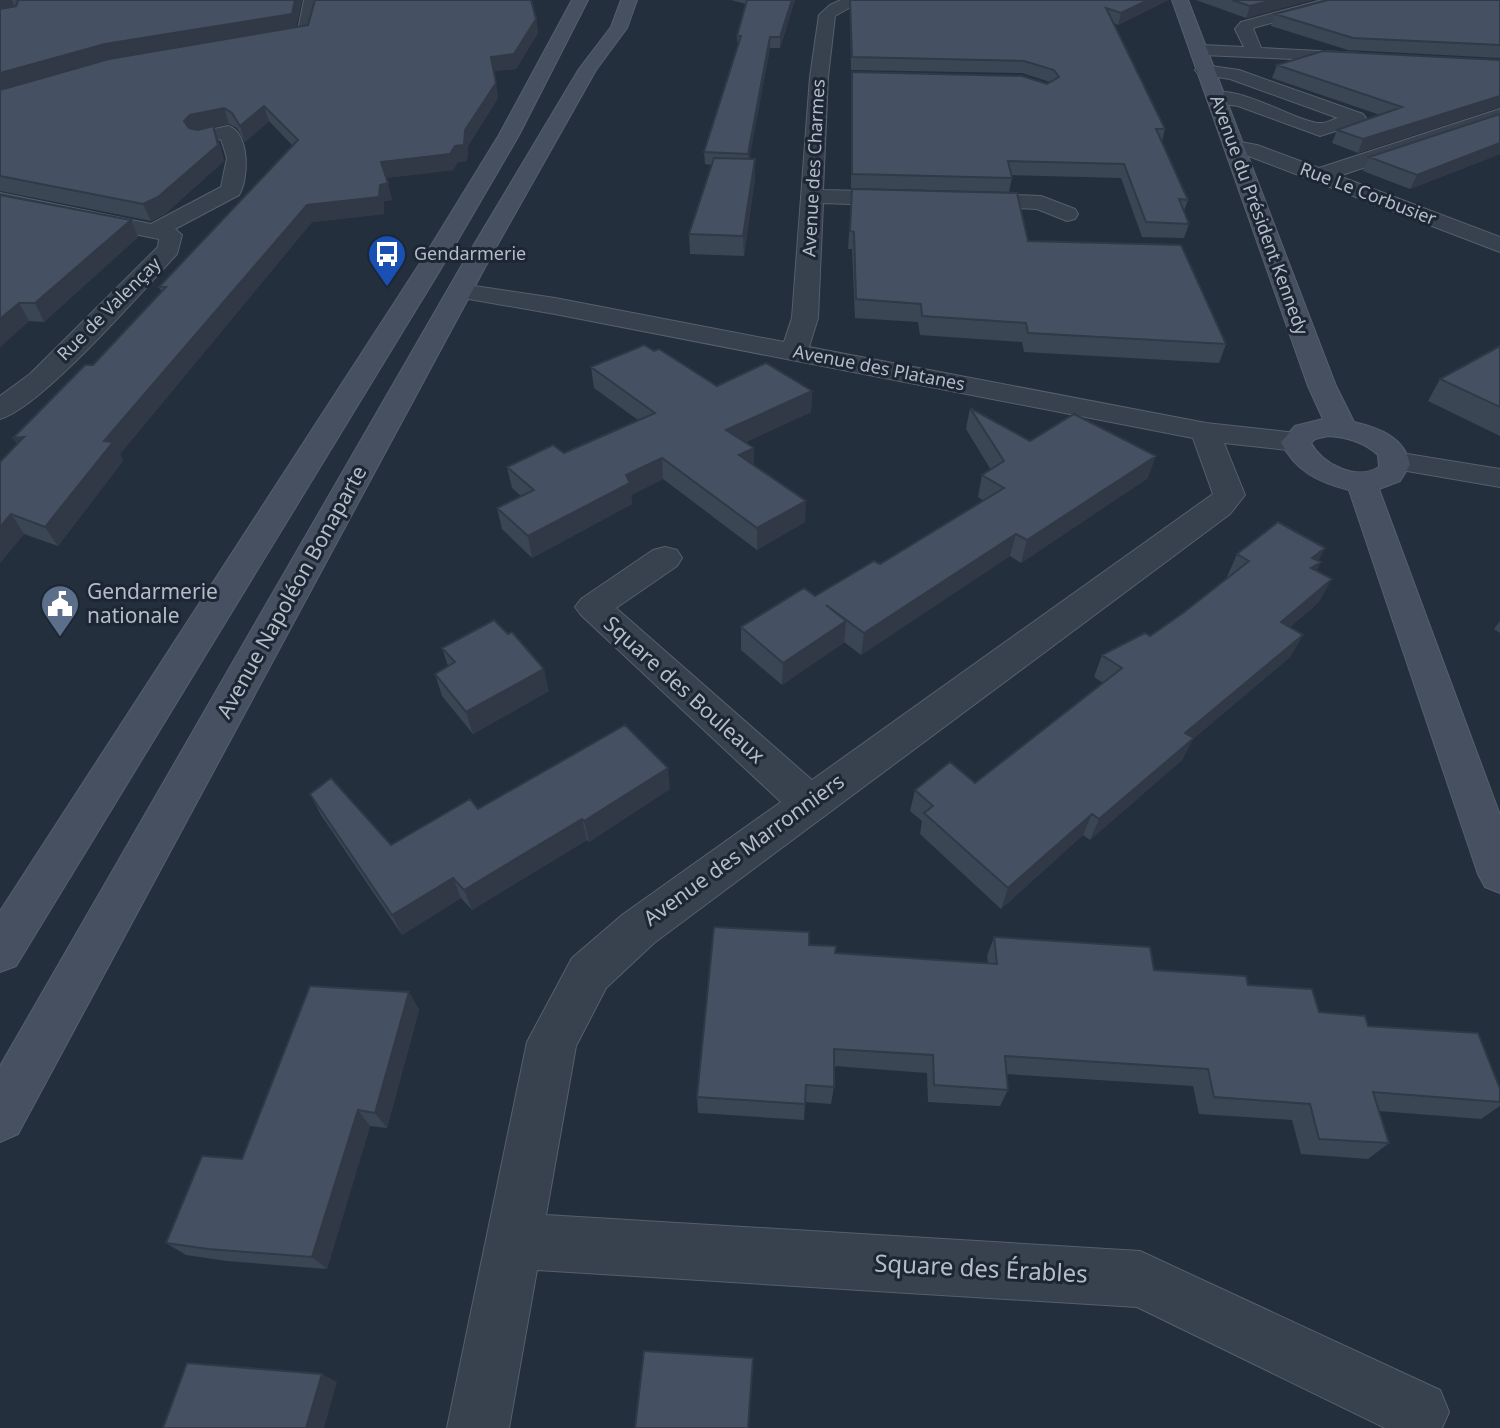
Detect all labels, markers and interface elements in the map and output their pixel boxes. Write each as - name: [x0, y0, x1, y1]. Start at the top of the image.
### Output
- street label: Avenue des Charmes: [796, 78, 830, 257]
- street label: Avenue du Président Kennedy: [1205, 91, 1315, 339]
- street label: Rue Le Corbusier: [1297, 156, 1440, 230]
- bus stop icon: Gendarmerie: [366, 233, 408, 288]
- place label: Gendarmerie: [414, 241, 526, 265]
- street label: Rue de Valençay: [51, 251, 166, 365]
- street label: Avenue des Platanes: [791, 339, 967, 395]
- street label: Avenue Napoléon Bonaparte: [210, 460, 372, 723]
- place label: Gendarmerie nationale: [87, 577, 218, 629]
- public building icon: Gendarmerie nationale: [39, 583, 81, 638]
- street label: Square des Bouleaux: [598, 609, 771, 769]
- street label: Avenue des Marronniers: [637, 767, 849, 932]
- street label: Square des Érables: [874, 1245, 1089, 1290]

